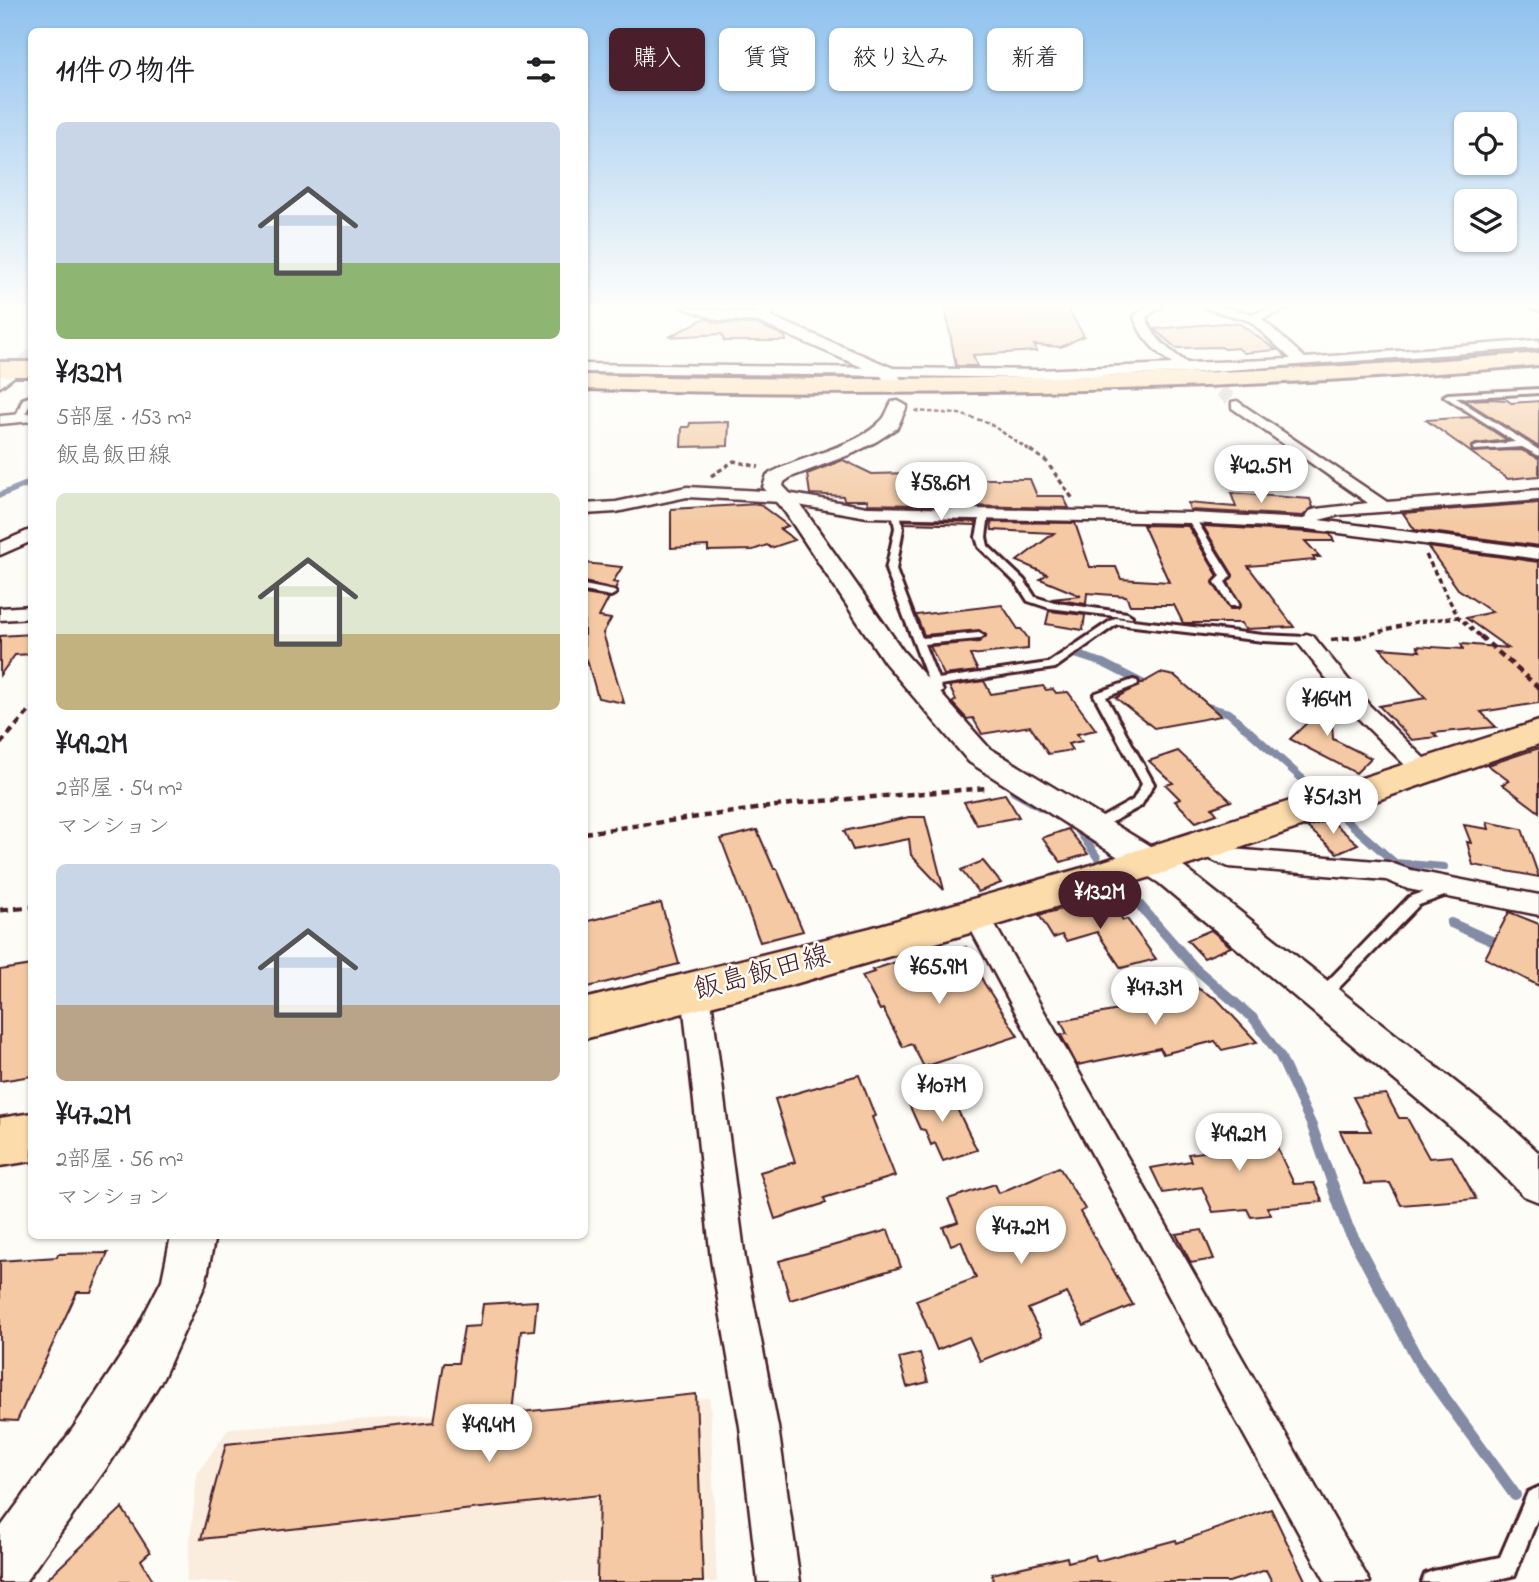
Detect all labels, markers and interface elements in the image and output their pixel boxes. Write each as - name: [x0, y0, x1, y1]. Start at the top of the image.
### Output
- chip: 購入: [609, 28, 705, 91]
- chip: 賃貸: [719, 28, 815, 91]
- chip: 絞り込み: [829, 28, 973, 91]
- chip: 新着: [987, 28, 1083, 91]
- text: 11件の物件: [56, 51, 195, 95]
- icon: filters: [522, 51, 560, 89]
- map controls: [1454, 112, 1517, 252]
- button: locate: [1454, 112, 1517, 175]
- icon: home: [245, 168, 371, 294]
- button: layers: [1454, 189, 1517, 252]
- text: ¥132M: [56, 353, 123, 397]
- text: 5部屋 · 153 m²: [56, 402, 192, 435]
- text: 飯島飯田線: [56, 440, 171, 473]
- pin: ¥42.5M: [1204, 446, 1318, 505]
- text: ¥42.5M: [1230, 451, 1292, 484]
- pin: ¥58.6M: [884, 462, 998, 522]
- text: ¥58.6M: [911, 468, 971, 501]
- icon: home: [245, 539, 371, 665]
- pin: ¥164M: [1278, 678, 1376, 738]
- text: ¥164M: [1302, 684, 1352, 717]
- text: ¥49.2M: [56, 724, 128, 768]
- text: 2部屋 · 54 m²: [56, 773, 183, 806]
- pin: ¥51.3M: [1276, 776, 1390, 836]
- text: ¥51.3M: [1304, 782, 1362, 815]
- text: マンション: [56, 811, 170, 844]
- pin: ¥132M: [1051, 872, 1149, 931]
- text: ¥132M: [1074, 877, 1126, 910]
- icon: home: [245, 910, 371, 1036]
- street label: 飯島飯田線: [689, 936, 835, 1012]
- pin: ¥65.9M: [882, 946, 996, 1006]
- text: ¥65.9M: [910, 952, 968, 985]
- pin: ¥47.3M: [1098, 968, 1212, 1027]
- text: ¥47.3M: [1127, 973, 1183, 1006]
- pin: ¥107M: [893, 1064, 991, 1124]
- text: ¥107M: [917, 1070, 967, 1103]
- text: ¥47.2M: [56, 1095, 132, 1139]
- pin: ¥49.2M: [1182, 1114, 1296, 1173]
- text: ¥49.2M: [1211, 1119, 1267, 1152]
- text: 2部屋 · 56 m²: [56, 1144, 184, 1177]
- text: マンション: [56, 1182, 170, 1215]
- pin: ¥47.2M: [964, 1206, 1078, 1266]
- text: ¥47.2M: [992, 1212, 1050, 1245]
- pin: ¥49.4M: [432, 1404, 546, 1464]
- text: ¥49.4M: [462, 1410, 516, 1443]

